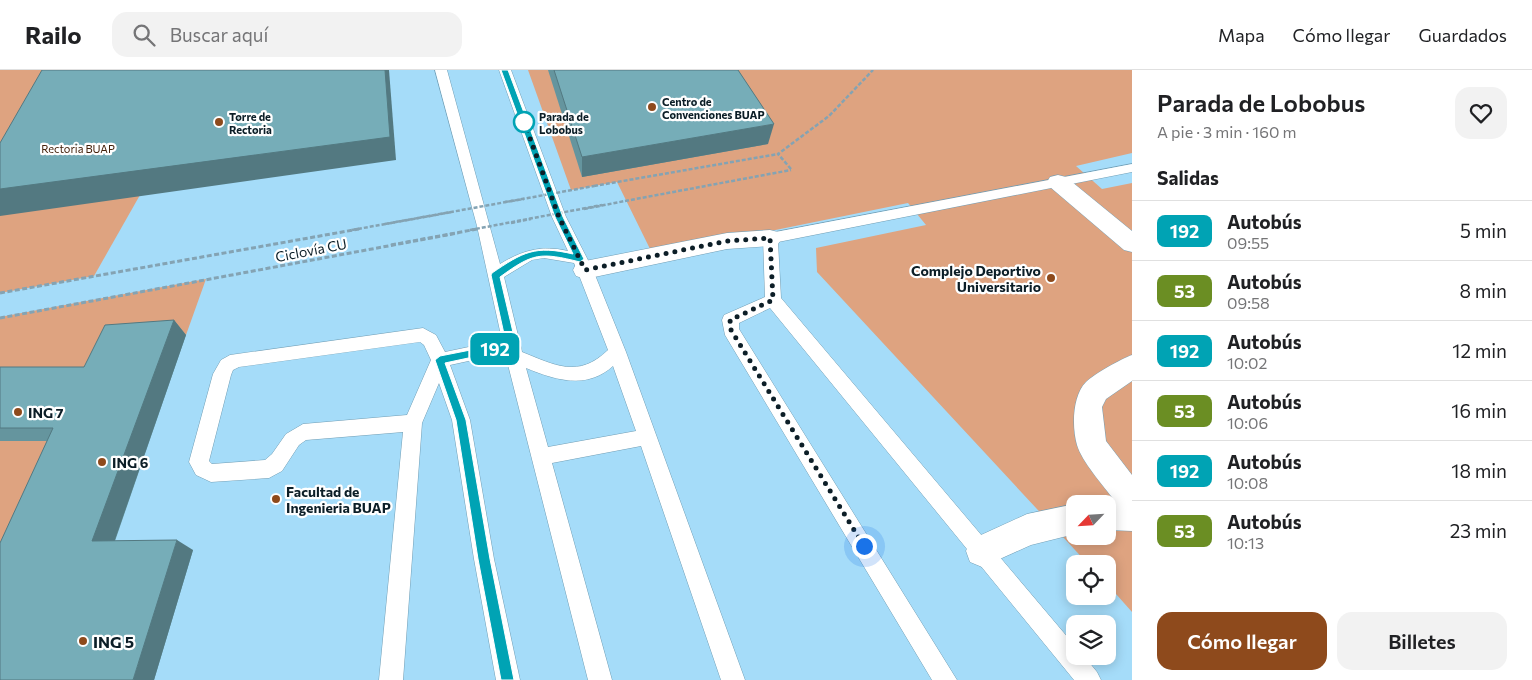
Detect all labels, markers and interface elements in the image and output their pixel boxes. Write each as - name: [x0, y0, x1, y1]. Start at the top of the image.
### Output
- search box: [112, 12, 462, 57]
- text: Railo: [25, 20, 82, 49]
- icon: search: [130, 21, 158, 49]
- text: Buscar aquí: [170, 23, 268, 46]
- text: Mapa: [1218, 24, 1265, 46]
- text: Cómo llegar: [1293, 24, 1390, 46]
- text: Guardados: [1418, 24, 1507, 46]
- button: heart: [1455, 87, 1507, 139]
- text: Parada de Lobobus: [1157, 88, 1365, 117]
- place label: Centro de Convenciones BUAP: [662, 95, 765, 121]
- marker: Centro de Convenciones BUAP: [646, 101, 658, 113]
- place label: Torre de Rectoria: [229, 110, 272, 136]
- place label: Parada de Lobobus: [539, 110, 589, 136]
- marker: Parada de Lobobus: [513, 111, 535, 133]
- marker: Torre de Rectoria: [213, 116, 225, 128]
- text: A pie · 3 min · 160 m: [1157, 122, 1296, 141]
- park label: Rectoria BUAP: [41, 142, 115, 155]
- text: Salidas: [1157, 166, 1219, 189]
- text: Autobús: [1227, 210, 1302, 233]
- text: 5 min: [1460, 219, 1507, 242]
- text: 192: [1170, 220, 1199, 242]
- text: 09:55: [1227, 233, 1269, 252]
- street label: Ciclovía CU: [274, 235, 348, 265]
- place label: Complejo Deportivo Universitario: [911, 262, 1041, 295]
- text: Autobús: [1227, 270, 1302, 293]
- marker: Complejo Deportivo Universitario: [1045, 272, 1057, 284]
- text: 8 min: [1459, 279, 1507, 302]
- text: 53: [1174, 280, 1195, 302]
- text: 09:58: [1227, 293, 1270, 312]
- text: Autobús: [1227, 330, 1302, 353]
- line badge: 192: [466, 333, 524, 365]
- text: 192: [480, 338, 510, 360]
- text: 12 min: [1452, 339, 1507, 362]
- text: 192: [1170, 340, 1199, 362]
- text: 10:02: [1227, 353, 1267, 372]
- text: Autobús: [1227, 390, 1302, 413]
- text: 16 min: [1451, 399, 1507, 422]
- text: 53: [1174, 400, 1195, 422]
- place label: ING 7: [28, 404, 64, 421]
- marker: ING 7: [12, 406, 24, 418]
- text: 10:06: [1227, 413, 1268, 432]
- text: Autobús: [1227, 450, 1302, 473]
- place label: ING 6: [112, 454, 149, 471]
- marker: ING 6: [96, 456, 108, 468]
- text: 18 min: [1451, 459, 1507, 482]
- text: 192: [1170, 460, 1199, 482]
- text: 10:08: [1227, 473, 1268, 492]
- place label: Facultad de Ingenieria BUAP: [286, 483, 391, 516]
- marker: Facultad de Ingenieria BUAP: [270, 493, 282, 505]
- north arrow: [1066, 495, 1116, 545]
- map controls: [1066, 495, 1116, 665]
- text: Autobús: [1227, 510, 1302, 533]
- text: 23 min: [1450, 519, 1507, 542]
- text: 53: [1174, 520, 1195, 542]
- text: 10:13: [1227, 533, 1264, 552]
- your location: [852, 534, 877, 559]
- button: locate: [1066, 555, 1116, 605]
- button: Cómo llegar: [1157, 612, 1327, 670]
- button: Billetes: [1337, 612, 1507, 670]
- button: layers: [1066, 615, 1116, 665]
- place label: ING 5: [93, 632, 134, 651]
- marker: ING 5: [77, 635, 89, 647]

